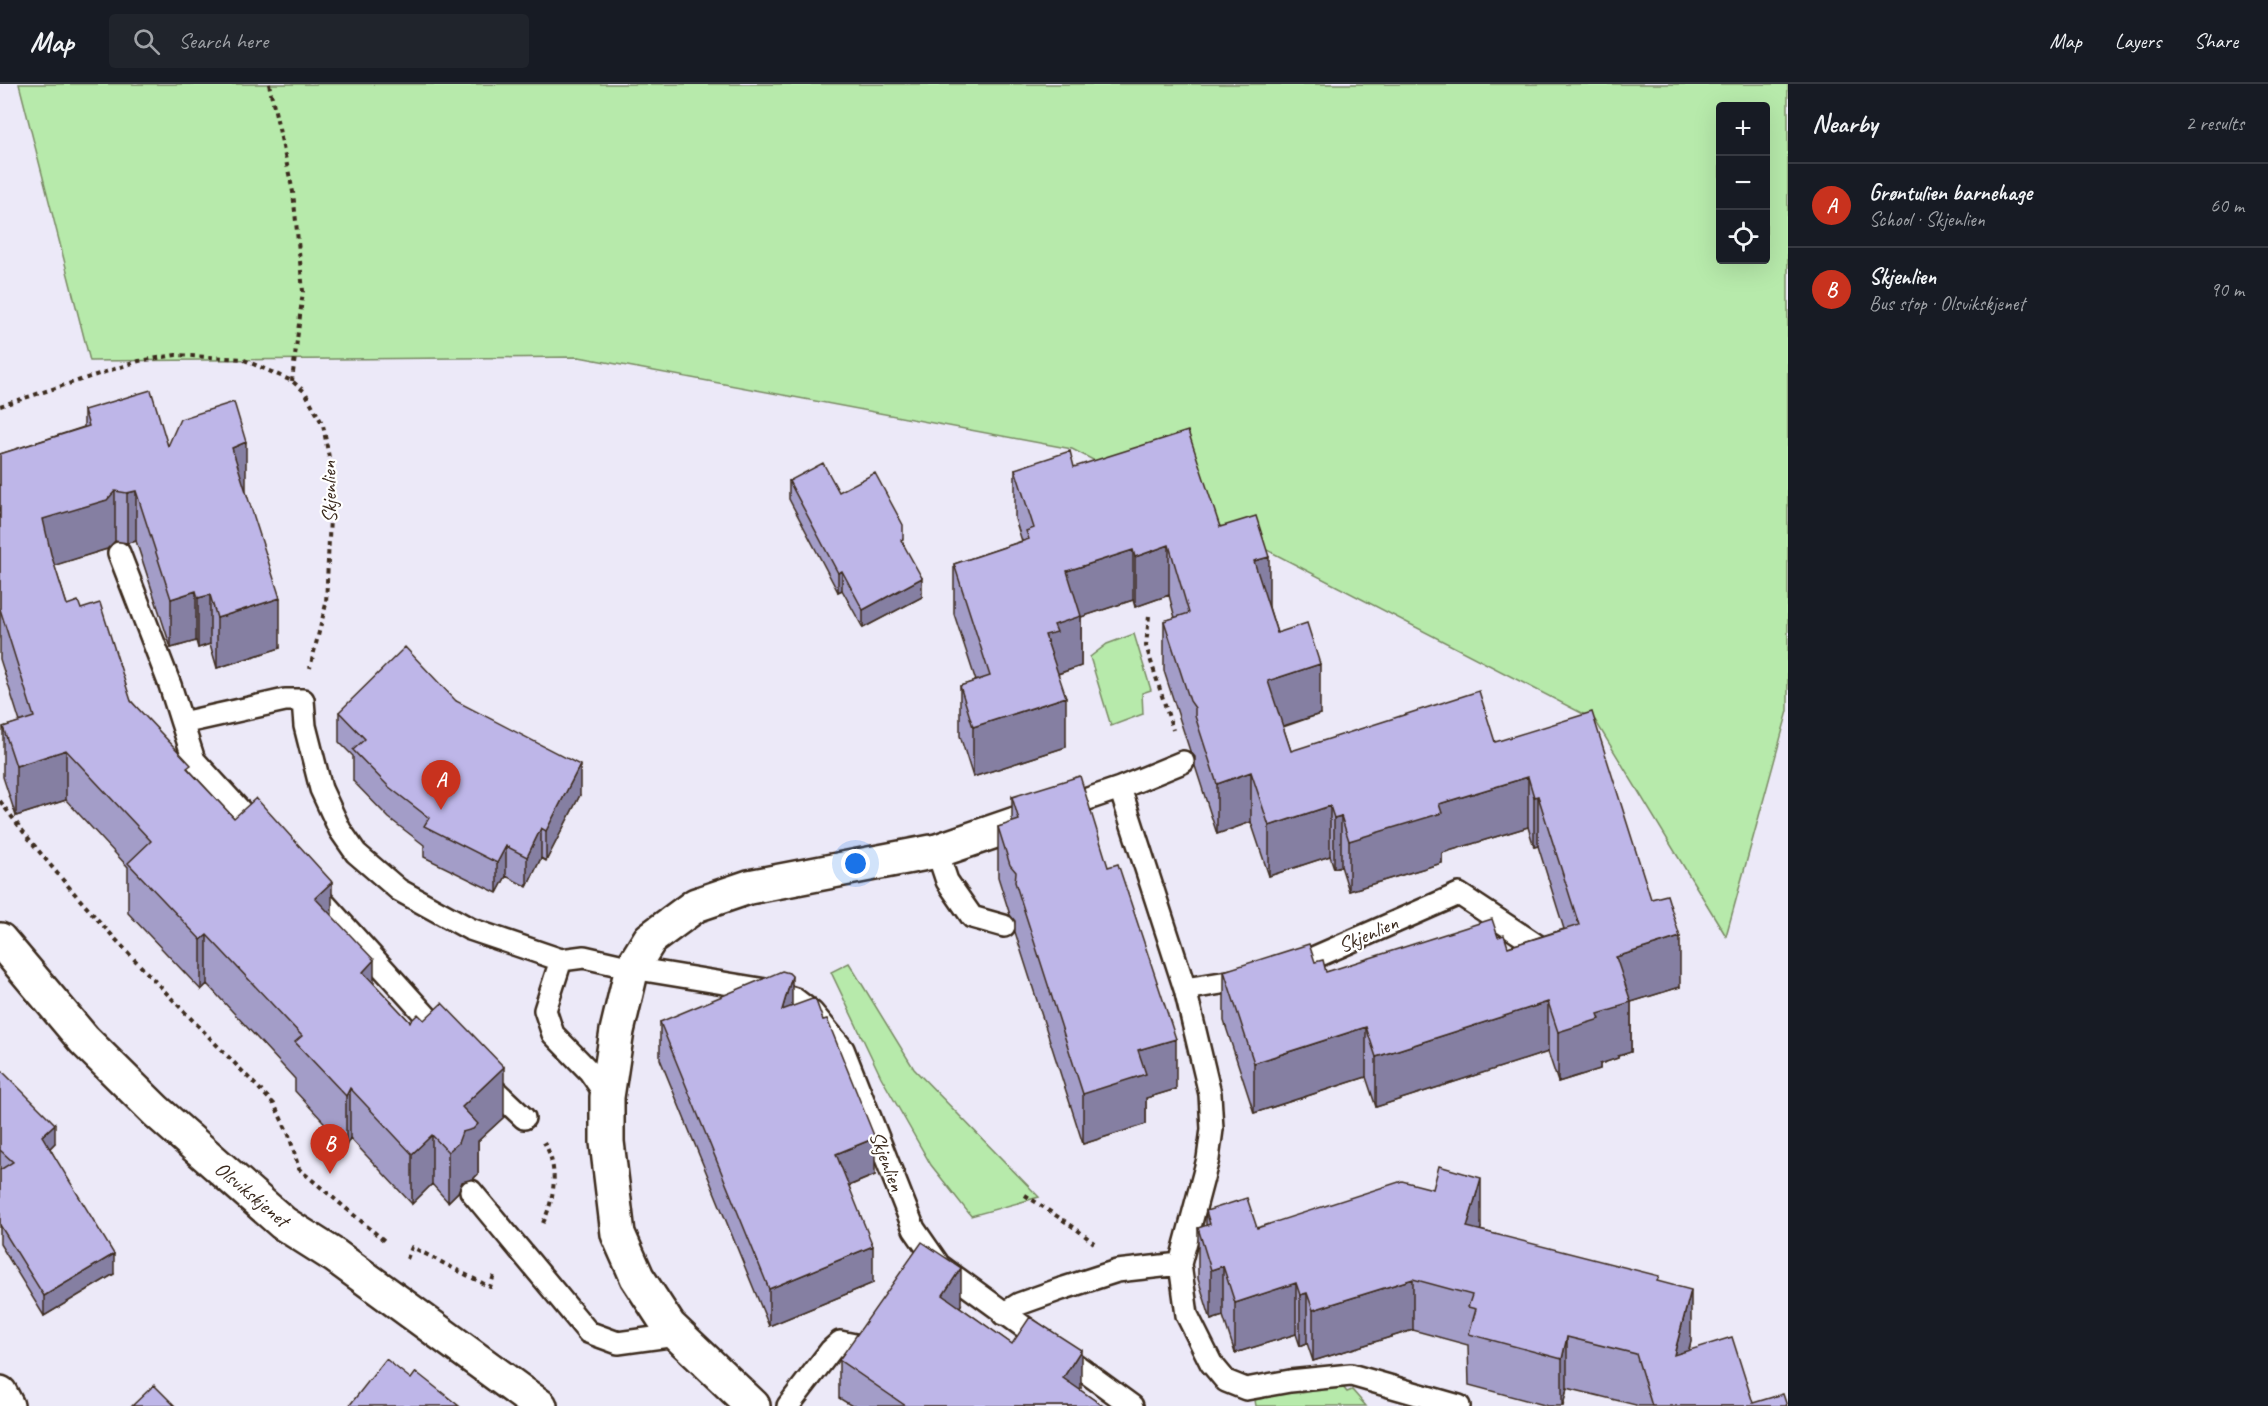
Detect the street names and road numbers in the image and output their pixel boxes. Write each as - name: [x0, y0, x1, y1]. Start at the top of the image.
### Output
- street label: Skjenlien: [315, 460, 343, 523]
- street label: Skjenlien: [1334, 909, 1402, 959]
- street label: Skjenlien: [864, 1127, 911, 1195]
- street label: Olsvikskjenet: [209, 1155, 297, 1235]

